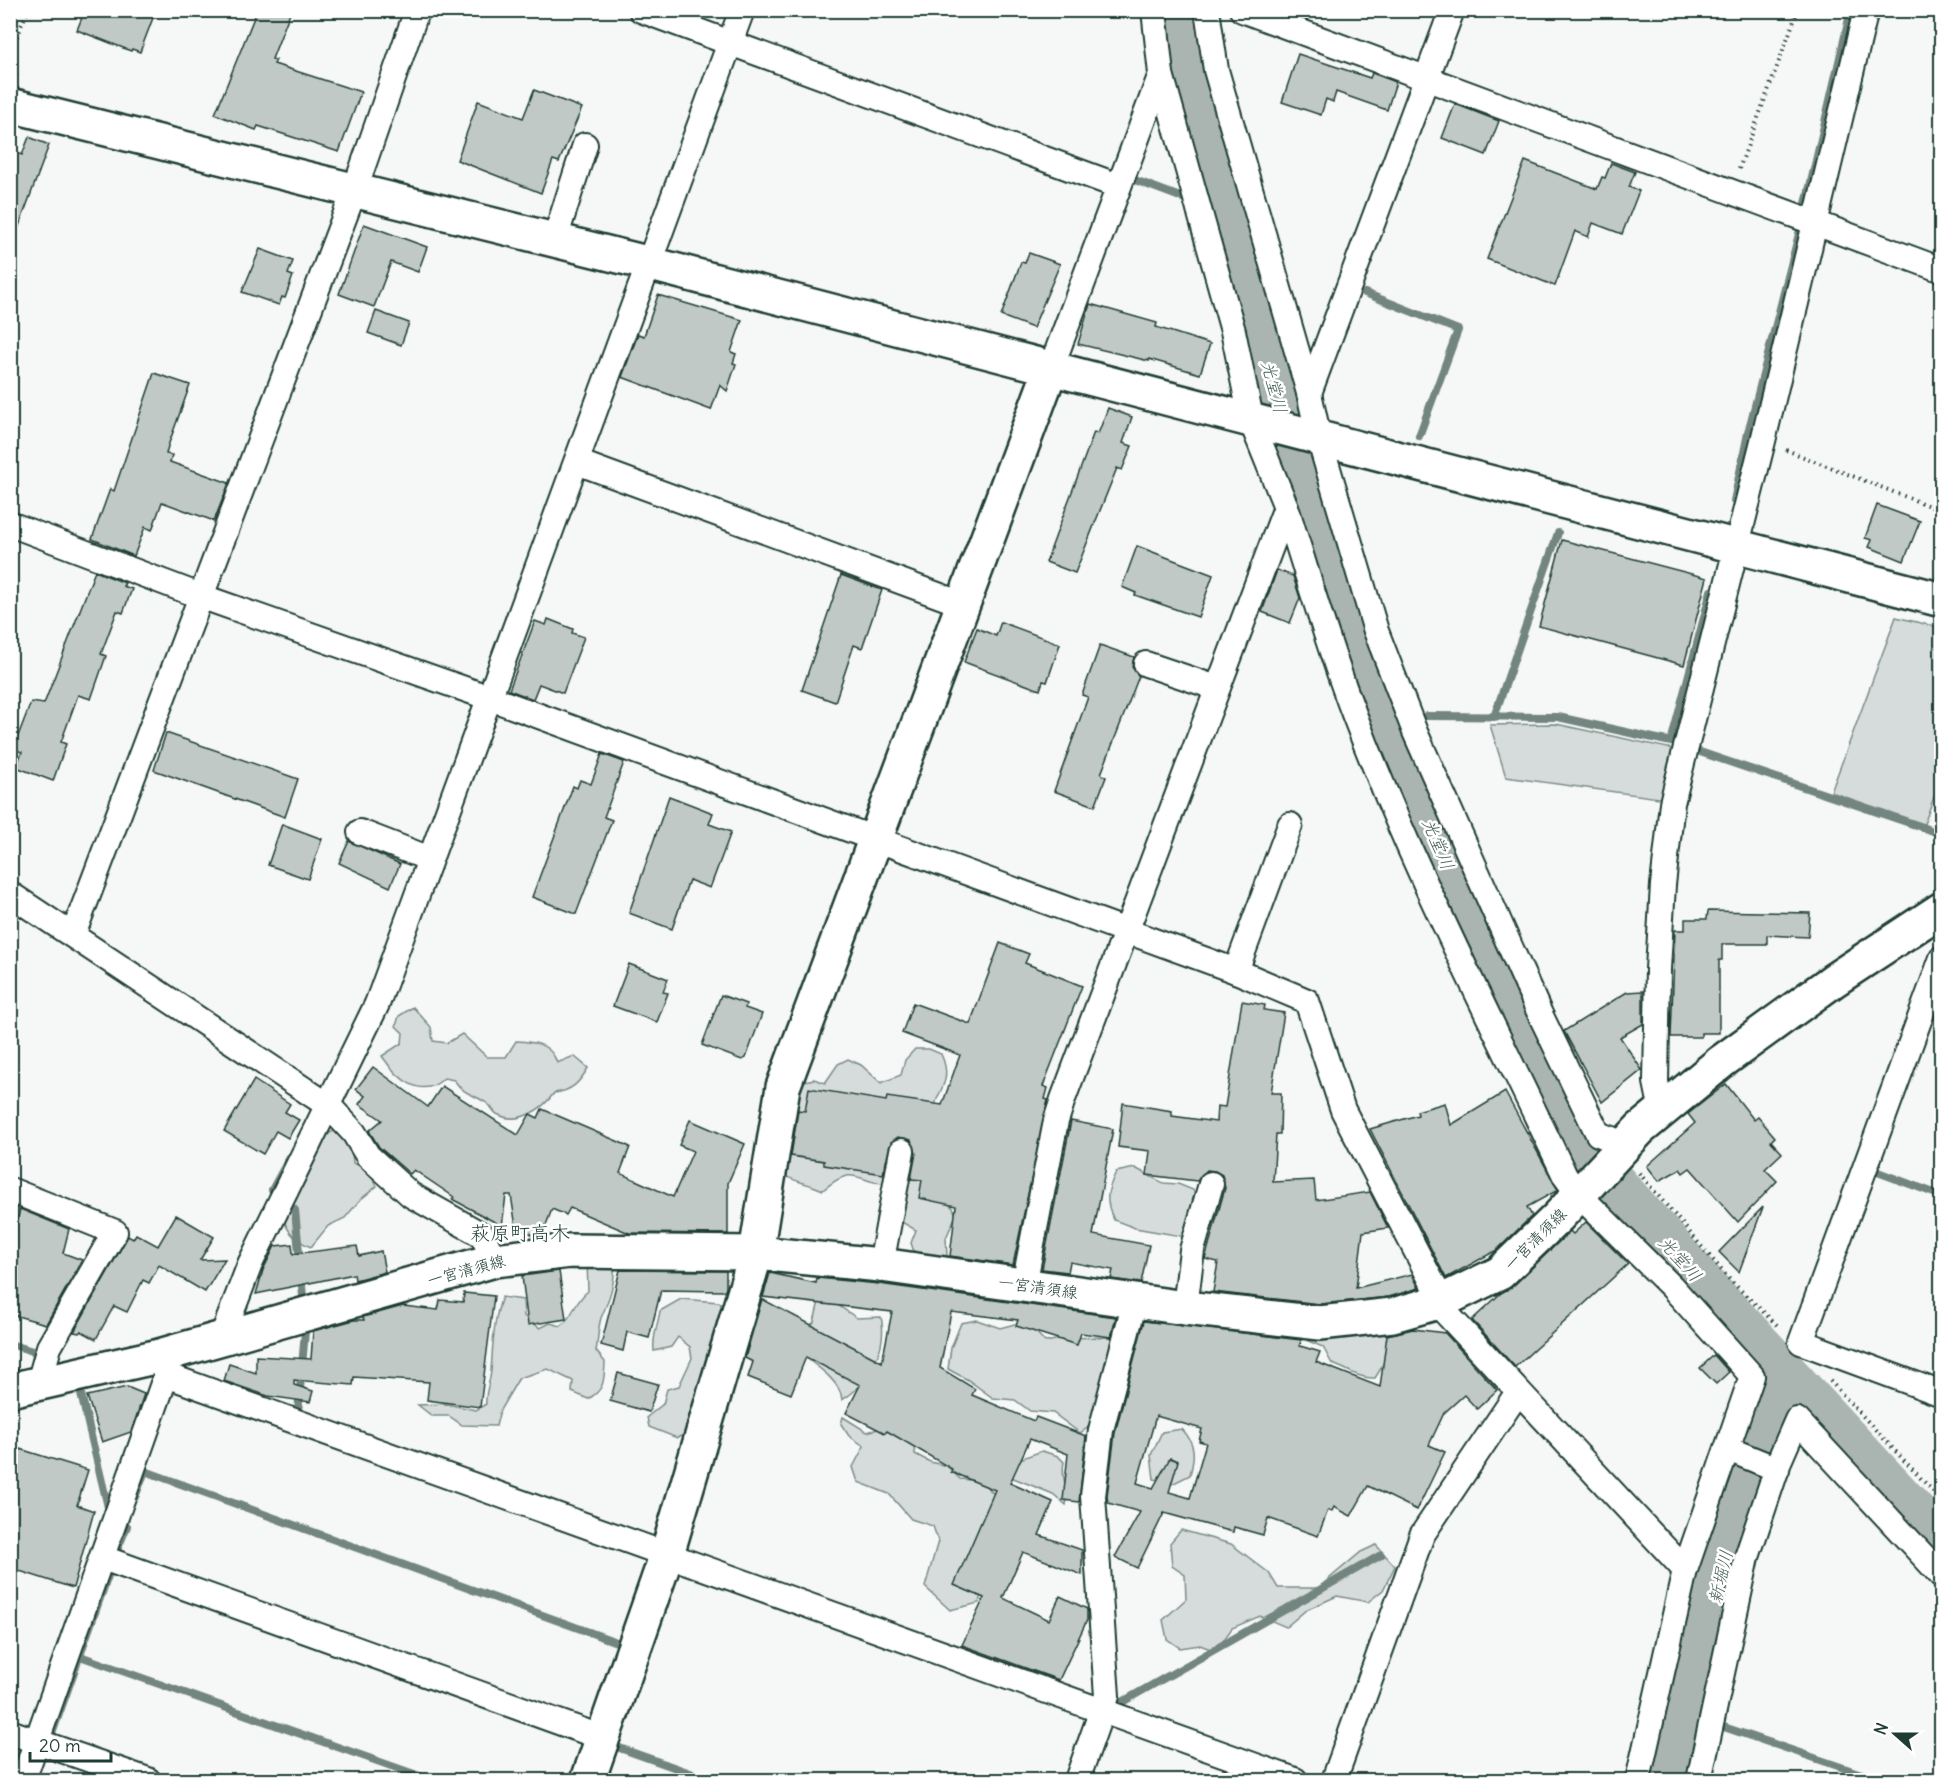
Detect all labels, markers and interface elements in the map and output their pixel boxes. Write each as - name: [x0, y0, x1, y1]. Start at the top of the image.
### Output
- water label: 光堂川: [1256, 358, 1293, 416]
- water label: 光堂川: [1417, 814, 1460, 873]
- street label: 一宮清須線: [1500, 1204, 1570, 1274]
- district label: 萩原町高木: [470, 1220, 570, 1245]
- water label: 光堂川: [1654, 1231, 1707, 1286]
- street label: 一宮清須線: [425, 1250, 507, 1290]
- street label: 一宮清須線: [997, 1272, 1079, 1302]
- water label: 新堀川: [1703, 1548, 1738, 1606]
- north arrow: [1865, 1704, 1925, 1764]
- text: N: [1870, 1720, 1892, 1737]
- scale bar: [30, 1725, 111, 1763]
- text: 20 m: [39, 1734, 81, 1757]

